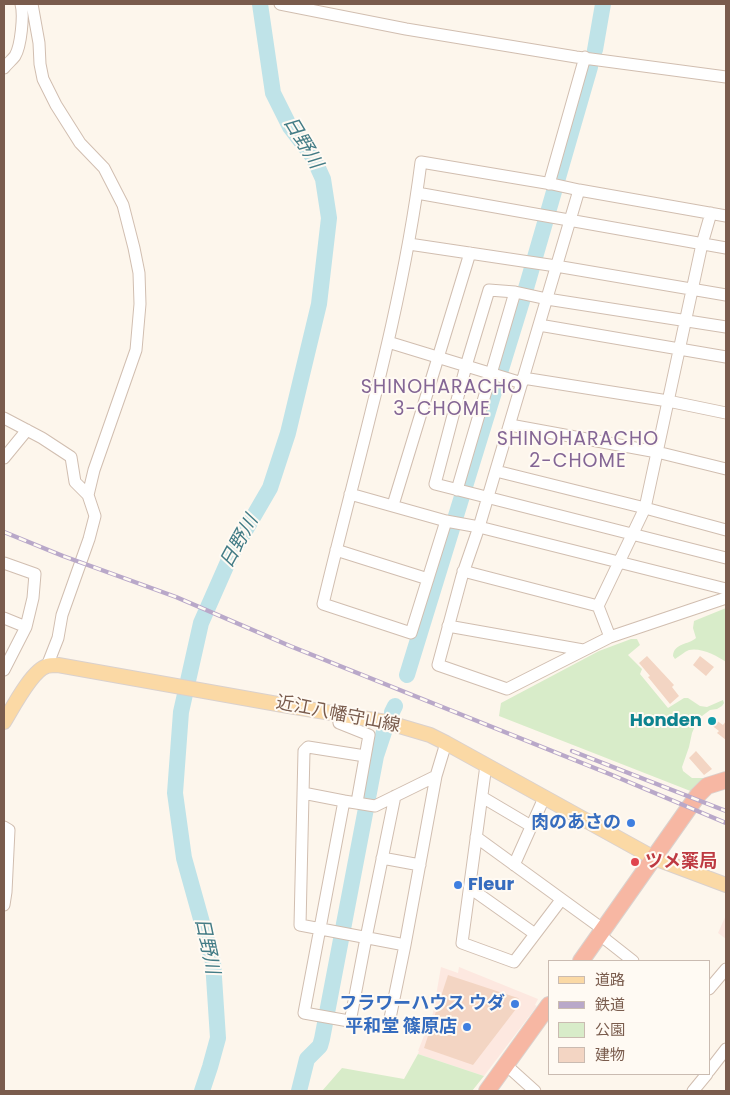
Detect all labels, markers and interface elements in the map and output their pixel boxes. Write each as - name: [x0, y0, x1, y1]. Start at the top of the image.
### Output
- water label: 日野川: [278, 113, 326, 173]
- district label: SHINOHARACHO 3-CHOME: [359, 377, 525, 421]
- district label: SHINOHARACHO 2-CHOME: [495, 429, 661, 473]
- water label: 日野川: [216, 512, 264, 572]
- street label: 近江八幡守山線: [274, 692, 402, 738]
- place label: Honden: [630, 710, 702, 732]
- marker: Honden: [706, 715, 718, 727]
- place label: 肉のあさの: [531, 812, 621, 834]
- marker: 肉のあさの: [625, 817, 637, 829]
- place label: ツメ薬局: [645, 851, 717, 873]
- marker: ツメ薬局: [629, 856, 641, 868]
- place label: Fleur: [468, 874, 514, 896]
- marker: Fleur: [452, 879, 464, 891]
- water label: 日野川: [189, 916, 223, 976]
- legend: [548, 960, 710, 1075]
- text: 道路: [595, 969, 625, 990]
- place label: フラワーハウス ウダ: [339, 993, 505, 1015]
- text: 鉄道: [595, 994, 625, 1015]
- marker: フラワーハウス ウダ: [509, 998, 521, 1010]
- place label: 平和堂 篠原店: [345, 1016, 457, 1038]
- text: 公園: [595, 1019, 625, 1040]
- marker: 平和堂 篠原店: [461, 1021, 473, 1033]
- text: 建物: [595, 1044, 625, 1065]

